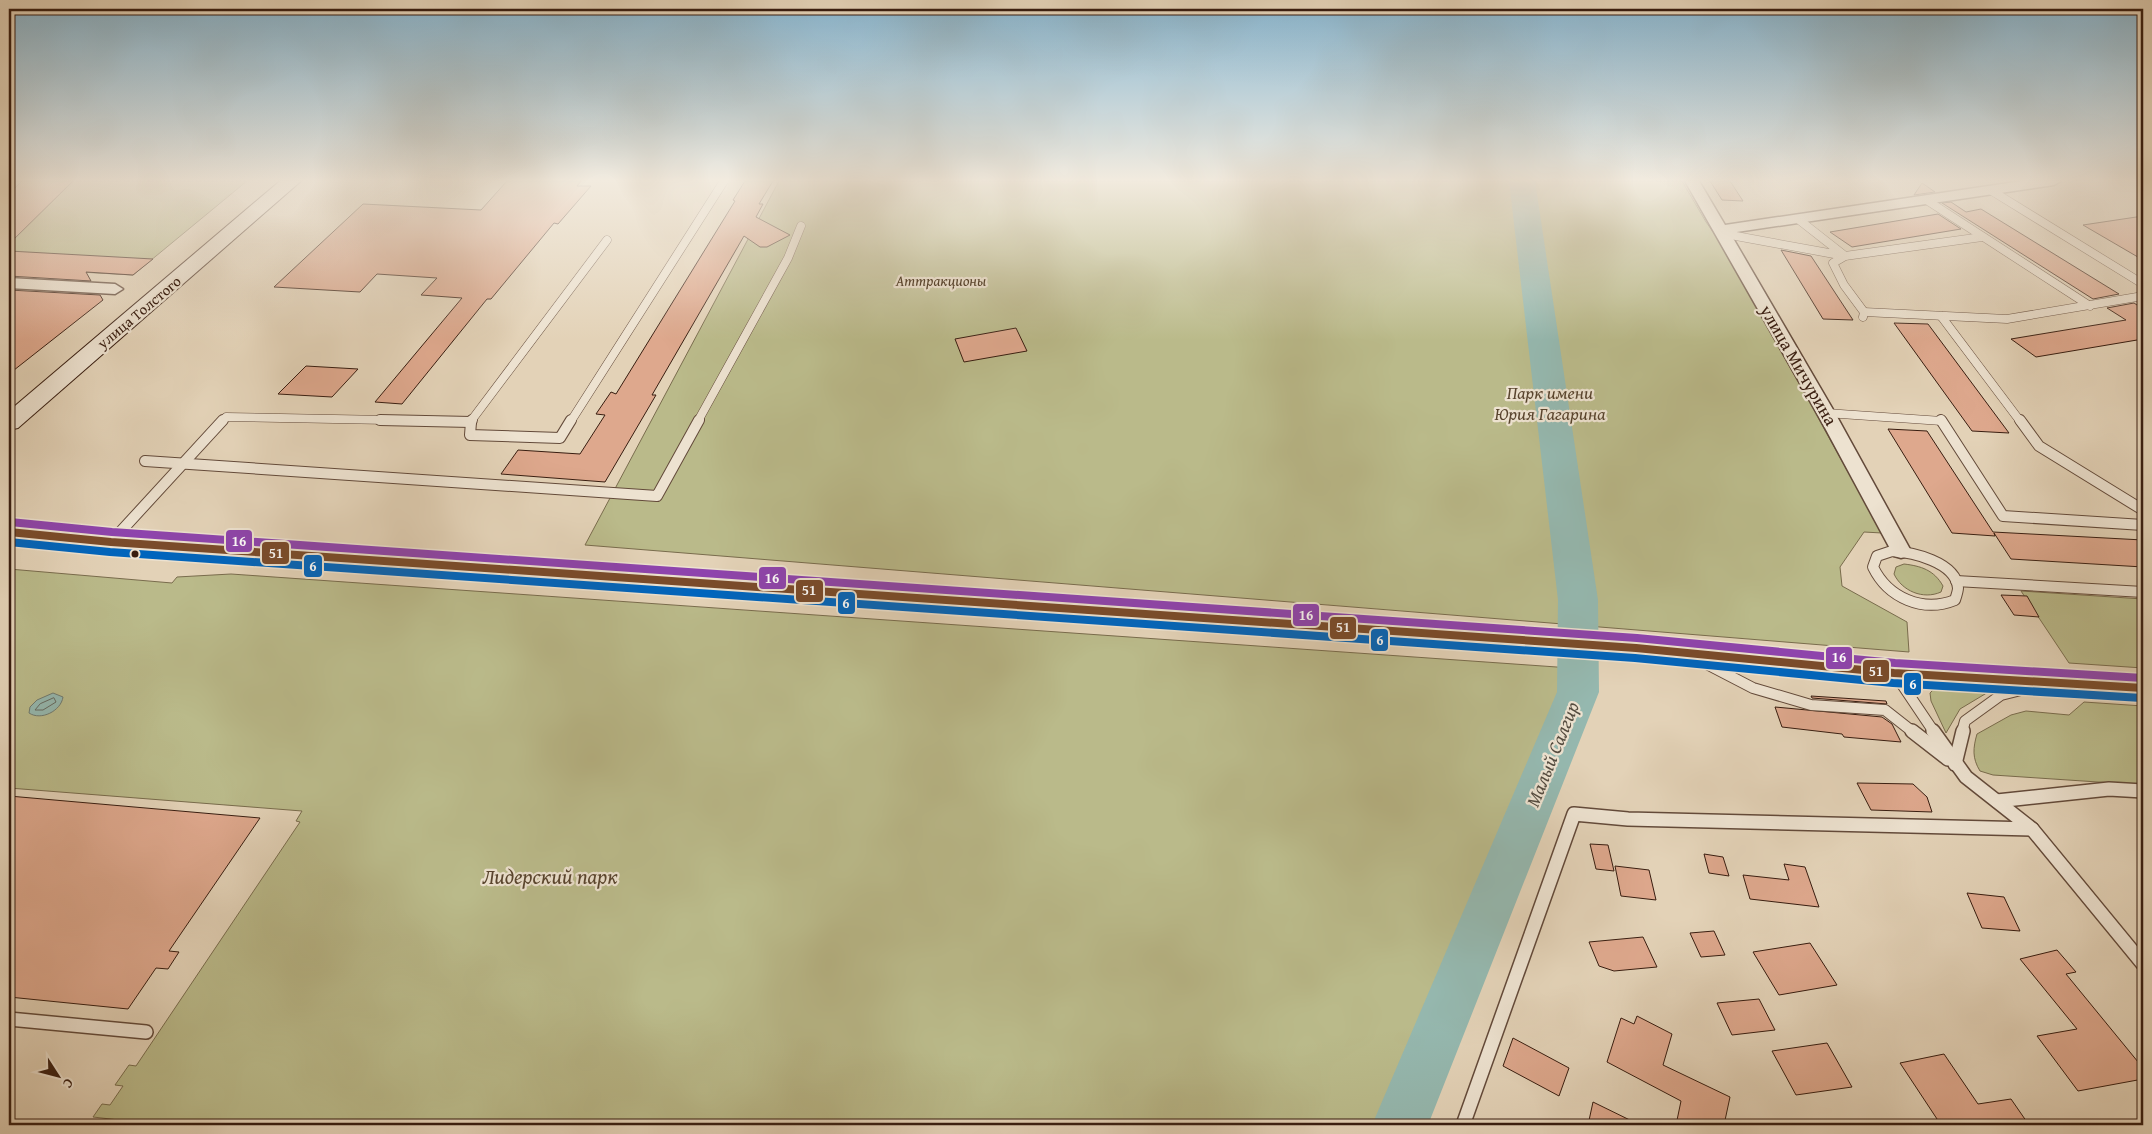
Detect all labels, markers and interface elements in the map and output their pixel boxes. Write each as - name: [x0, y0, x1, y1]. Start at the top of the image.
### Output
- street label: улица Толстого: [92, 270, 186, 354]
- park label: Аттракционы: [895, 270, 987, 291]
- street label: улица Мичурина: [1753, 299, 1845, 431]
- park label: Парк имени Юрия Гагарина: [1495, 379, 1606, 427]
- line badge: 16: [225, 529, 253, 553]
- text: 16: [232, 531, 246, 551]
- line badge: 51: [261, 541, 290, 565]
- text: 51: [269, 543, 283, 563]
- unlabelled marker: [130, 549, 140, 559]
- line badge: 6: [303, 554, 323, 578]
- text: 6: [309, 556, 317, 576]
- line badge: 16: [758, 566, 787, 590]
- text: 16: [765, 568, 779, 588]
- line badge: 51: [795, 579, 824, 603]
- text: 51: [802, 580, 816, 600]
- line badge: 6: [837, 591, 856, 615]
- text: 6: [842, 593, 850, 613]
- line badge: 16: [1292, 603, 1320, 627]
- text: 16: [1299, 605, 1313, 625]
- line badge: 51: [1329, 616, 1357, 640]
- text: 51: [1336, 617, 1350, 637]
- line badge: 6: [1370, 628, 1389, 652]
- text: 6: [1376, 630, 1384, 650]
- line badge: 16: [1825, 646, 1853, 670]
- text: 16: [1832, 647, 1846, 667]
- line badge: 51: [1862, 659, 1890, 683]
- text: 51: [1869, 661, 1883, 681]
- line badge: 6: [1903, 672, 1922, 696]
- text: 6: [1909, 674, 1917, 694]
- water label: Малый Салгир: [1518, 697, 1586, 811]
- park label: Лидерский парк: [482, 861, 618, 892]
- north arrow: [32, 1052, 82, 1102]
- text: С: [58, 1075, 79, 1093]

